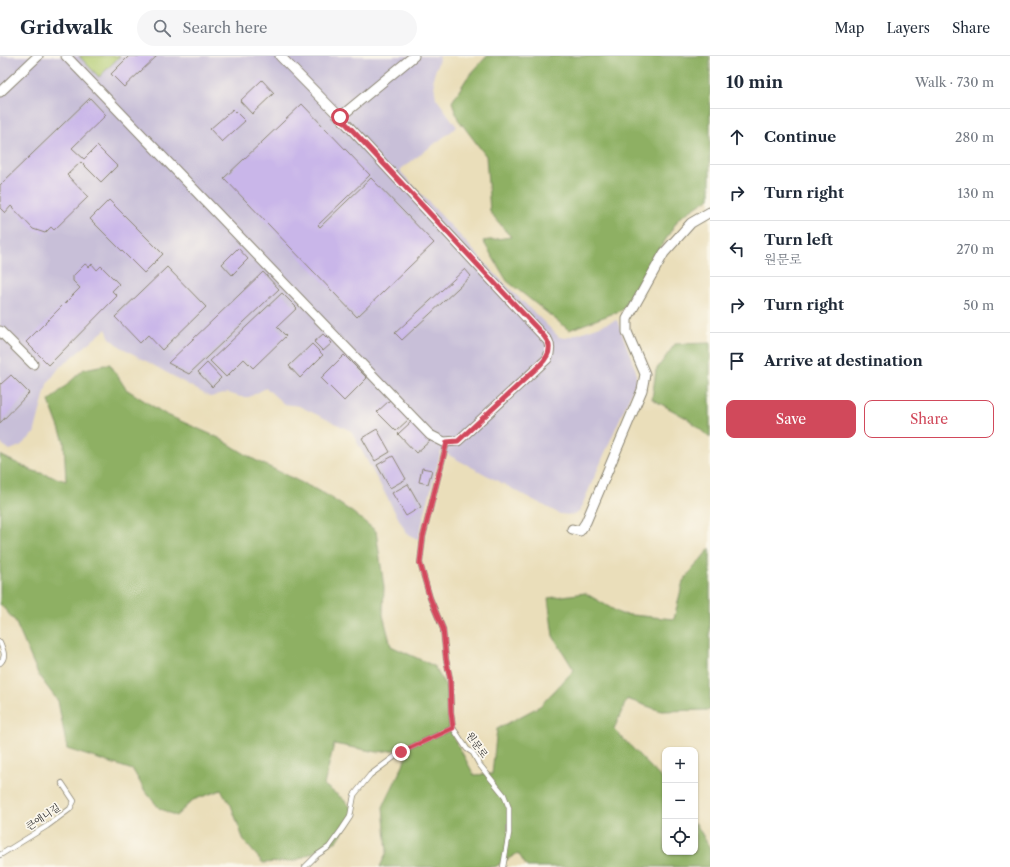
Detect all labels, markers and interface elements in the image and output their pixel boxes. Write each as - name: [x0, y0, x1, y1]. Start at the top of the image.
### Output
- search box: [137, 10, 417, 46]
- text: Gridwalk: [20, 16, 113, 39]
- icon: search: [151, 17, 173, 39]
- text: Search here: [183, 18, 268, 37]
- text: Map: [834, 19, 864, 37]
- text: Layers: [886, 19, 930, 37]
- text: Share: [952, 19, 990, 37]
- text: 10 min: [726, 72, 783, 92]
- text: Walk · 730 m: [915, 74, 994, 90]
- route start: [331, 108, 349, 126]
- icon: ahead: [726, 126, 748, 148]
- text: Continue: [764, 127, 836, 146]
- text: 280 m: [955, 129, 994, 145]
- icon: right: [726, 182, 748, 204]
- text: Turn right: [764, 183, 844, 202]
- text: 130 m: [958, 185, 994, 201]
- text: Turn left: [764, 230, 833, 249]
- icon: left: [726, 238, 748, 260]
- text: 270 m: [956, 241, 994, 257]
- text: 원문로: [764, 251, 802, 267]
- icon: right: [726, 294, 748, 316]
- text: Turn right: [764, 295, 844, 314]
- text: 50 m: [963, 297, 994, 313]
- icon: arrive: [726, 350, 748, 372]
- text: Arrive at destination: [764, 351, 923, 370]
- button: Save: [726, 400, 856, 438]
- button: Share: [864, 400, 994, 438]
- street label: 원문로: [463, 729, 491, 761]
- route end: [392, 743, 410, 761]
- map controls: [662, 747, 698, 855]
- button: +: [662, 747, 698, 783]
- button: −: [662, 783, 698, 819]
- street label: 큰애니길: [23, 801, 63, 833]
- button: locate: [662, 819, 698, 855]

